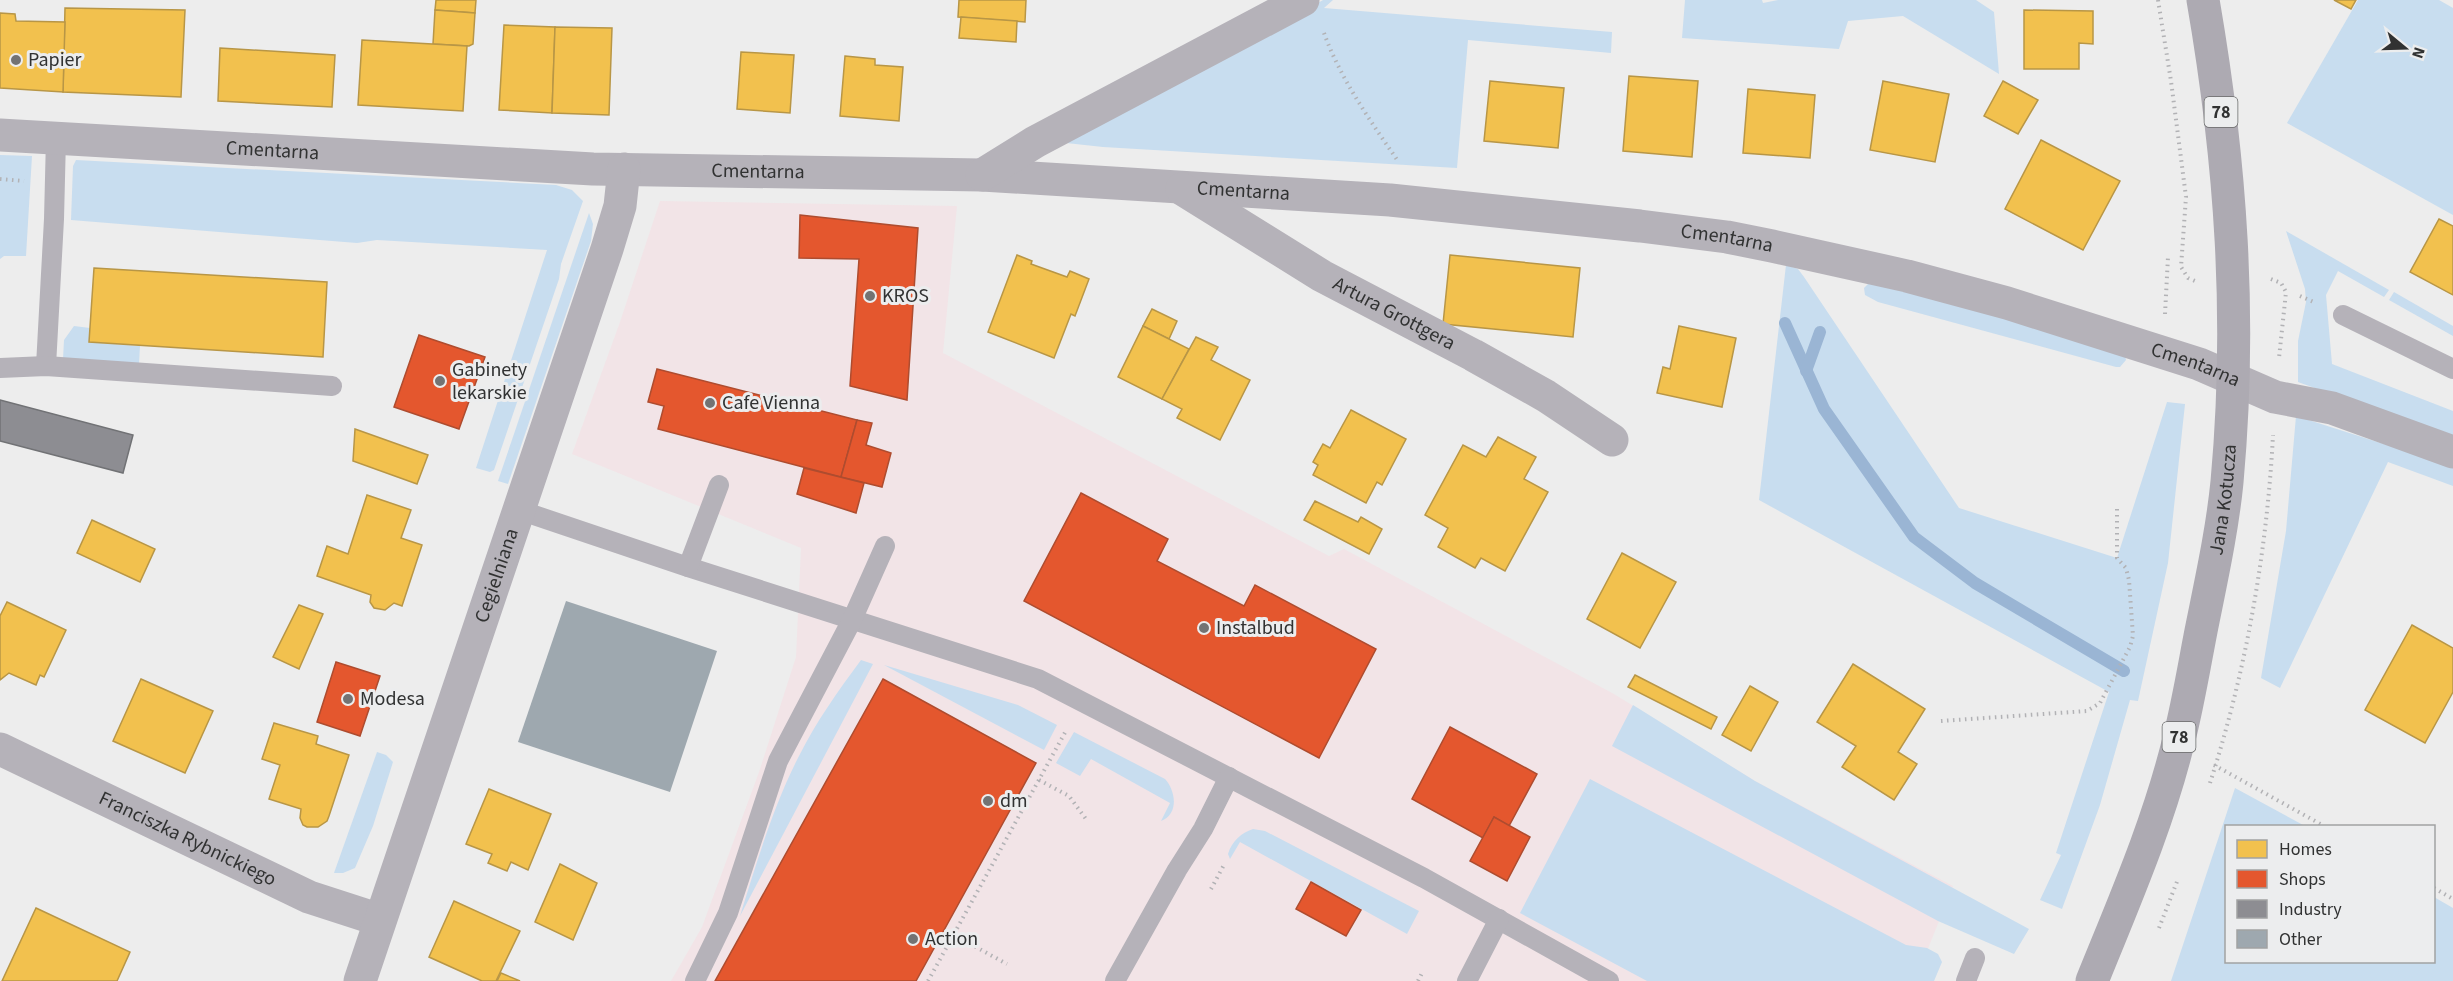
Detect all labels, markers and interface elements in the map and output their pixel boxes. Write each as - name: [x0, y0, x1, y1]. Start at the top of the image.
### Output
- north arrow: [2375, 18, 2435, 78]
- text: N: [2406, 44, 2430, 61]
- place label: Papier: [28, 46, 81, 74]
- marker: Papier: [9, 53, 23, 67]
- road number: 78: [2204, 97, 2238, 127]
- street label: Cmentarna: [225, 134, 320, 167]
- street label: Cmentarna: [711, 157, 805, 186]
- street label: Cmentarna: [1196, 174, 1291, 208]
- street label: Cmentarna: [1679, 217, 1776, 260]
- street label: Artura Grottgera: [1328, 270, 1460, 357]
- place label: KROS: [882, 282, 929, 310]
- marker: KROS: [863, 289, 877, 303]
- street label: Cmentarna: [2147, 336, 2245, 394]
- place label: Gabinety lekarskie: [452, 356, 528, 407]
- marker: Gabinety lekarskie: [433, 374, 447, 388]
- place label: Cafe Vienna: [722, 389, 820, 417]
- marker: Cafe Vienna: [703, 396, 717, 410]
- street label: Jana Kotucza: [2202, 443, 2244, 557]
- street label: Cegielniana: [468, 524, 526, 626]
- place label: Instalbud: [1216, 614, 1295, 642]
- marker: Instalbud: [1197, 621, 1211, 635]
- place label: Modesa: [360, 685, 425, 713]
- marker: Modesa: [341, 692, 355, 706]
- road number: 78: [2162, 722, 2196, 752]
- street label: Franciszka Rybnickiego: [94, 784, 281, 893]
- place label: dm: [1000, 787, 1028, 815]
- marker: dm: [981, 794, 995, 808]
- legend: [2225, 825, 2435, 963]
- text: Homes: [2279, 837, 2332, 862]
- text: Shops: [2279, 867, 2326, 892]
- text: Industry: [2279, 897, 2342, 922]
- place label: Action: [925, 925, 978, 953]
- text: Other: [2279, 927, 2323, 952]
- marker: Action: [906, 932, 920, 946]

